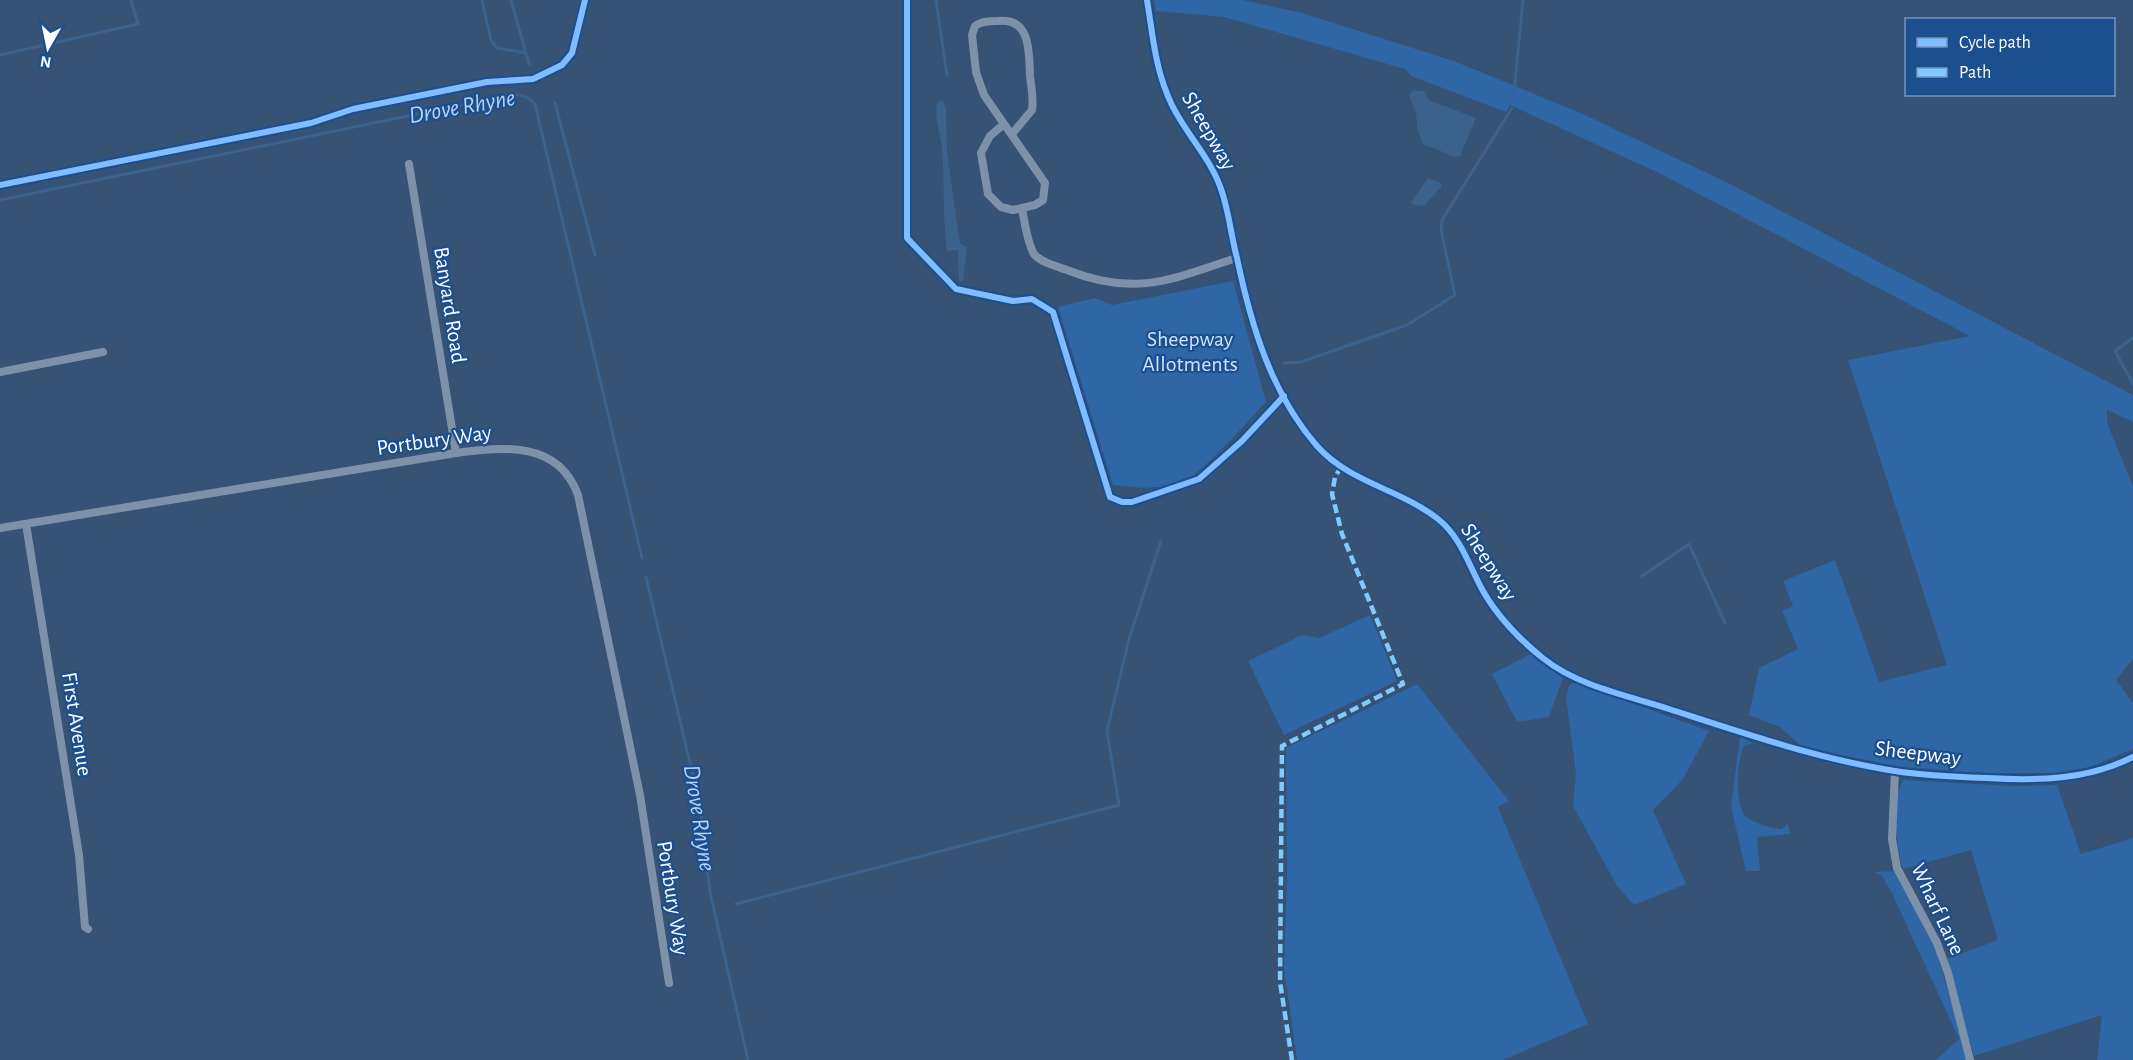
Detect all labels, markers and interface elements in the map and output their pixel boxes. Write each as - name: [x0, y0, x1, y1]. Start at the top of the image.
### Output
- north arrow: [18, 18, 78, 78]
- legend: [1905, 18, 2115, 96]
- text: Cycle path: [1959, 34, 2031, 52]
- text: N: [39, 53, 53, 71]
- text: Path: [1959, 64, 1991, 82]
- water label: Drove Rhyne: [407, 86, 517, 128]
- street label: Sheepway: [1178, 88, 1240, 174]
- street label: Banyard Road: [430, 245, 470, 365]
- park label: Sheepway Allotments: [1142, 328, 1238, 375]
- street label: Portbury Way: [375, 421, 493, 459]
- street label: Sheepway: [1457, 519, 1522, 605]
- street label: First Avenue: [58, 670, 96, 778]
- street label: Sheepway: [1874, 737, 1963, 769]
- water label: Drove Rhyne: [679, 763, 719, 873]
- street label: Portbury Way: [653, 839, 693, 957]
- street label: Wharf Lane: [1907, 860, 1969, 958]

